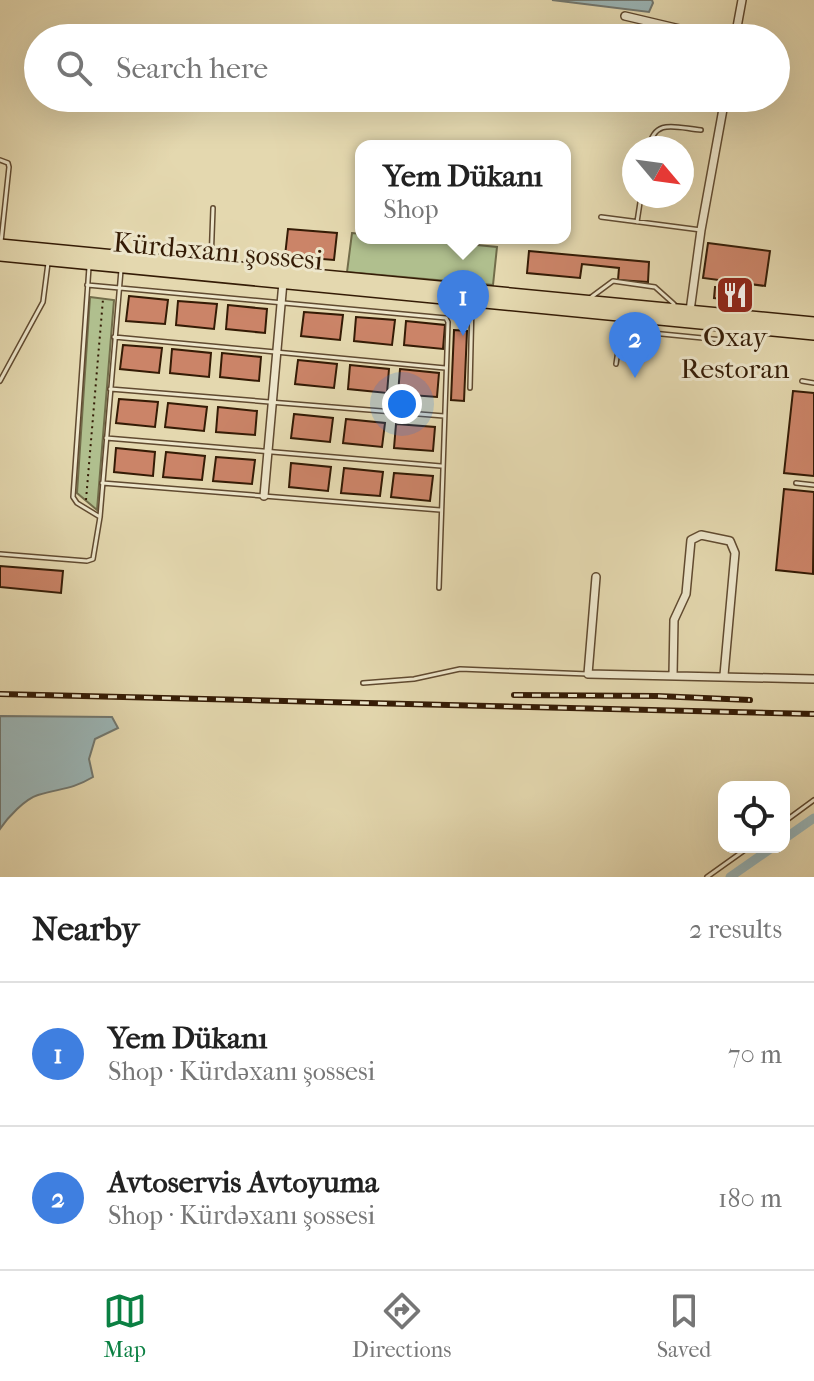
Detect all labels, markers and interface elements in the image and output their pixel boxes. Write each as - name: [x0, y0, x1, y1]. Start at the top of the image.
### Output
- search box: [24, 24, 790, 112]
- icon: search: [52, 46, 96, 90]
- text: Search here: [116, 51, 268, 86]
- north arrow: [622, 136, 694, 208]
- popup: [355, 140, 571, 244]
- text: Yem Dükanı: [383, 159, 543, 194]
- text: Shop: [383, 194, 439, 225]
- street label: Kürdəxanı şossesi: [112, 225, 324, 277]
- pin: 1: [437, 270, 489, 336]
- restaurant icon: Oxay Restoran: [714, 274, 756, 316]
- pin: 2: [609, 312, 661, 378]
- place label: Oxay Restoran: [680, 320, 790, 385]
- your location: [382, 384, 422, 424]
- map controls: [718, 781, 790, 853]
- button: locate: [718, 781, 790, 853]
- text: Nearby: [32, 909, 139, 949]
- text: 2 results: [689, 914, 782, 945]
- text: Yem Dükanı: [108, 1021, 267, 1056]
- text: 1: [53, 1039, 63, 1070]
- text: 70 m: [728, 1039, 782, 1070]
- text: Shop · Kürdəxanı şossesi: [108, 1056, 375, 1087]
- text: Avtoservis Avtoyuma: [108, 1165, 379, 1200]
- text: 2: [51, 1183, 65, 1214]
- text: 180 m: [718, 1183, 782, 1214]
- text: Shop · Kürdəxanı şossesi: [108, 1200, 375, 1231]
- tab: Map: [103, 1289, 147, 1363]
- tab: Directions: [352, 1289, 451, 1363]
- tab: Saved: [657, 1289, 711, 1363]

